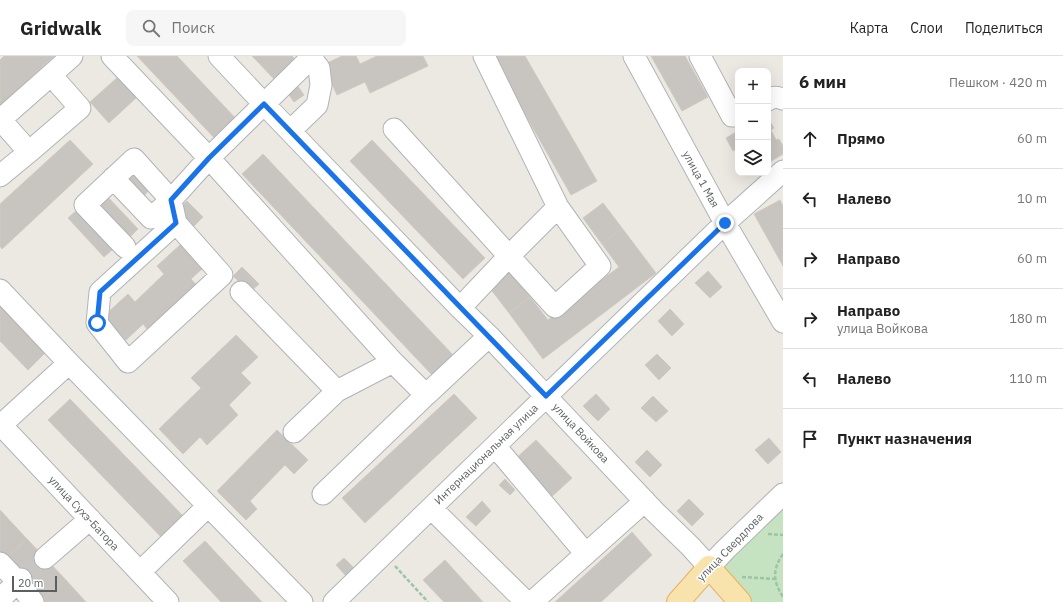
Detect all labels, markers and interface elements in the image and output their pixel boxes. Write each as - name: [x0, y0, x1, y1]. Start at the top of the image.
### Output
- search box: [126, 10, 406, 46]
- text: Gridwalk: [20, 16, 102, 40]
- icon: search: [140, 17, 162, 39]
- text: Поиск: [172, 18, 215, 37]
- text: Карта: [850, 19, 888, 37]
- text: Слои: [910, 19, 943, 37]
- text: Поделиться: [965, 19, 1043, 37]
- map controls: [735, 68, 771, 176]
- button: +: [735, 68, 771, 104]
- text: 6 мин: [799, 71, 846, 93]
- text: Пешком · 420 m: [949, 74, 1047, 91]
- button: −: [735, 104, 771, 140]
- icon: ahead: [799, 128, 821, 150]
- text: Прямо: [837, 129, 885, 148]
- text: 60 m: [1017, 130, 1047, 147]
- button: layers: [735, 140, 771, 176]
- street label: улица 1 Мая: [680, 148, 722, 210]
- icon: left: [799, 188, 821, 210]
- text: Налево: [837, 189, 891, 208]
- text: 10 m: [1017, 190, 1047, 207]
- route end: [716, 214, 734, 232]
- icon: right: [799, 248, 821, 270]
- text: Направо: [837, 249, 900, 268]
- text: 60 m: [1017, 250, 1047, 267]
- text: Направо: [837, 301, 900, 320]
- icon: right: [799, 308, 821, 330]
- text: 180 m: [1009, 310, 1047, 327]
- route start: [88, 314, 106, 332]
- text: улица Войкова: [837, 320, 928, 337]
- icon: left: [799, 368, 821, 390]
- text: Налево: [837, 369, 891, 388]
- text: 110 m: [1009, 370, 1047, 387]
- street label: улица Войкова: [550, 400, 612, 466]
- street label: Интернациональная улица: [431, 401, 541, 507]
- icon: arrive: [799, 428, 821, 450]
- text: Пункт назначения: [837, 429, 972, 448]
- street label: улица Сухэ-Батора: [46, 473, 122, 553]
- street label: улица Свердлова: [694, 510, 766, 584]
- scale bar: [12, 574, 57, 593]
- text: 20 m: [18, 576, 43, 590]

